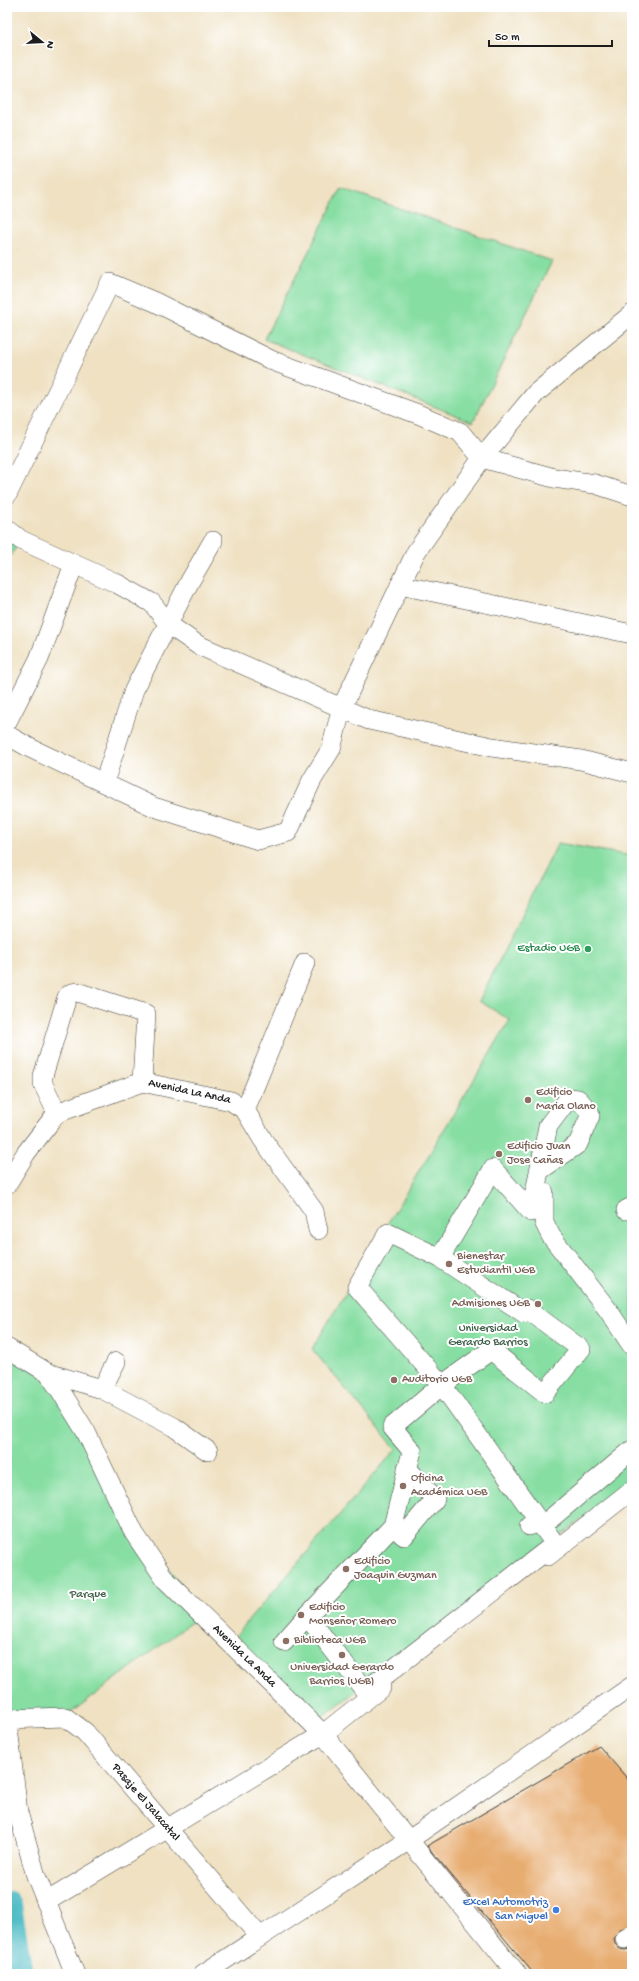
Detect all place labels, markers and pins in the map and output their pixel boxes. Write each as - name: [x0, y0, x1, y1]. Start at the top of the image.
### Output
- place label: Estadio UGB: [517, 942, 581, 956]
- marker: Estadio UGB: [583, 944, 593, 954]
- place label: Edificio Maria Olano: [536, 1086, 596, 1114]
- marker: Edificio Maria Olano: [523, 1095, 533, 1105]
- place label: Edificio Juan Jose Cañas: [507, 1140, 571, 1168]
- marker: Edificio Juan Jose Cañas: [494, 1149, 504, 1159]
- place label: Bienestar Estudiantil UGB: [456, 1250, 536, 1278]
- marker: Bienestar Estudiantil UGB: [444, 1259, 454, 1269]
- place label: Admisiones UGB: [452, 1297, 531, 1311]
- marker: Admisiones UGB: [533, 1299, 543, 1309]
- place label: Auditorio UGB: [402, 1373, 473, 1387]
- marker: Auditorio UGB: [389, 1375, 399, 1385]
- place label: Oficina Académica UGB: [411, 1472, 488, 1500]
- marker: Oficina Académica UGB: [398, 1481, 408, 1491]
- place label: Edificio Joaquin Guzman: [354, 1555, 437, 1583]
- marker: Edificio Joaquin Guzman: [341, 1564, 351, 1574]
- place label: Edificio Monseñor Romero: [309, 1601, 397, 1629]
- marker: Edificio Monseñor Romero: [296, 1610, 306, 1620]
- place label: Biblioteca UGB: [293, 1634, 367, 1648]
- marker: Biblioteca UGB: [281, 1636, 291, 1646]
- marker: Universidad Gerardo Barrios (UGB): [337, 1650, 347, 1660]
- place label: Universidad Gerardo Barrios (UGB): [290, 1661, 394, 1689]
- place label: Excel Automotriz San Miguel: [463, 1896, 549, 1924]
- marker: Excel Automotriz San Miguel: [551, 1905, 561, 1915]

